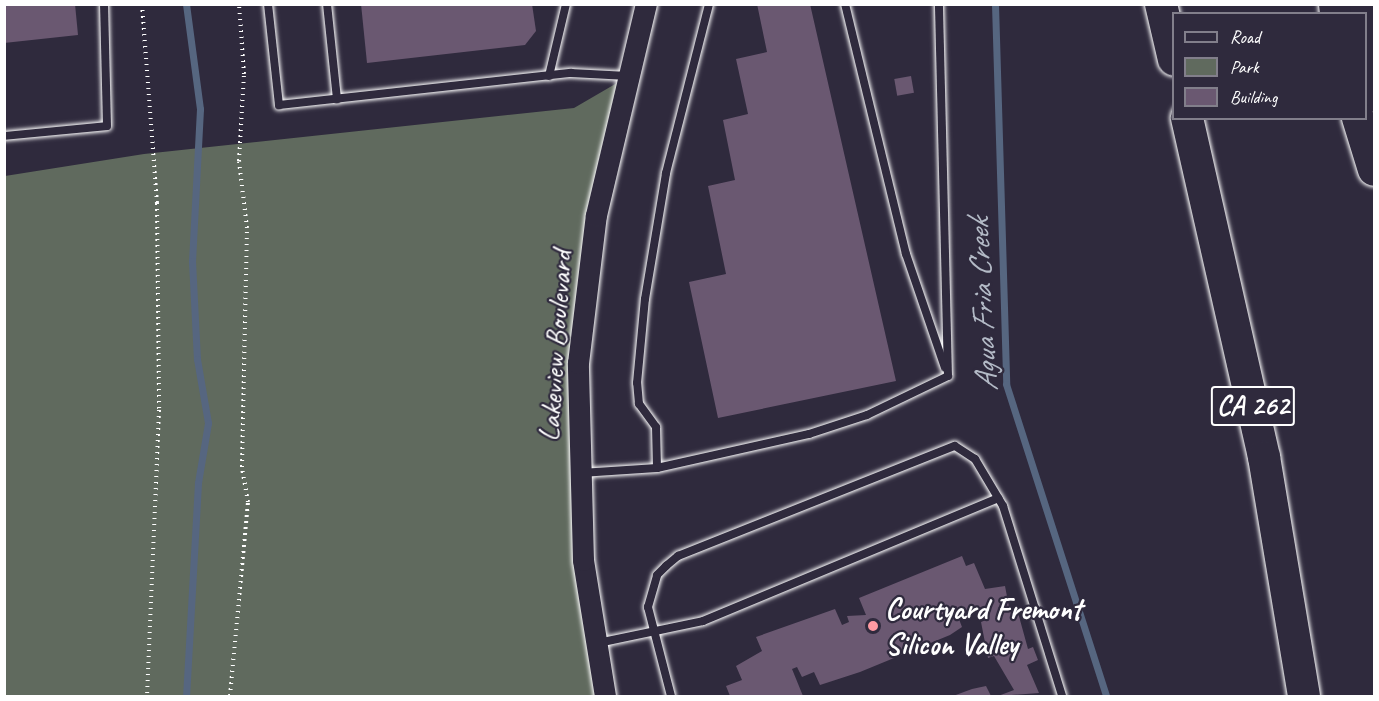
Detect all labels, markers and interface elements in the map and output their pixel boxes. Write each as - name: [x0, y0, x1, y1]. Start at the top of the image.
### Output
- legend: [1172, 12, 1367, 120]
- text: Road: [1230, 26, 1260, 48]
- text: Park: [1230, 56, 1259, 78]
- text: Building: [1230, 86, 1277, 108]
- water label: Agua Fria Creek: [959, 218, 1007, 392]
- street label: Lakeview Boulevard: [530, 249, 580, 443]
- road number: CA 262: [1210, 381, 1296, 431]
- place label: Courtyard Fremont Silicon Valley: [885, 591, 1082, 662]
- marker: Courtyard Fremont Silicon Valley: [866, 619, 880, 633]

